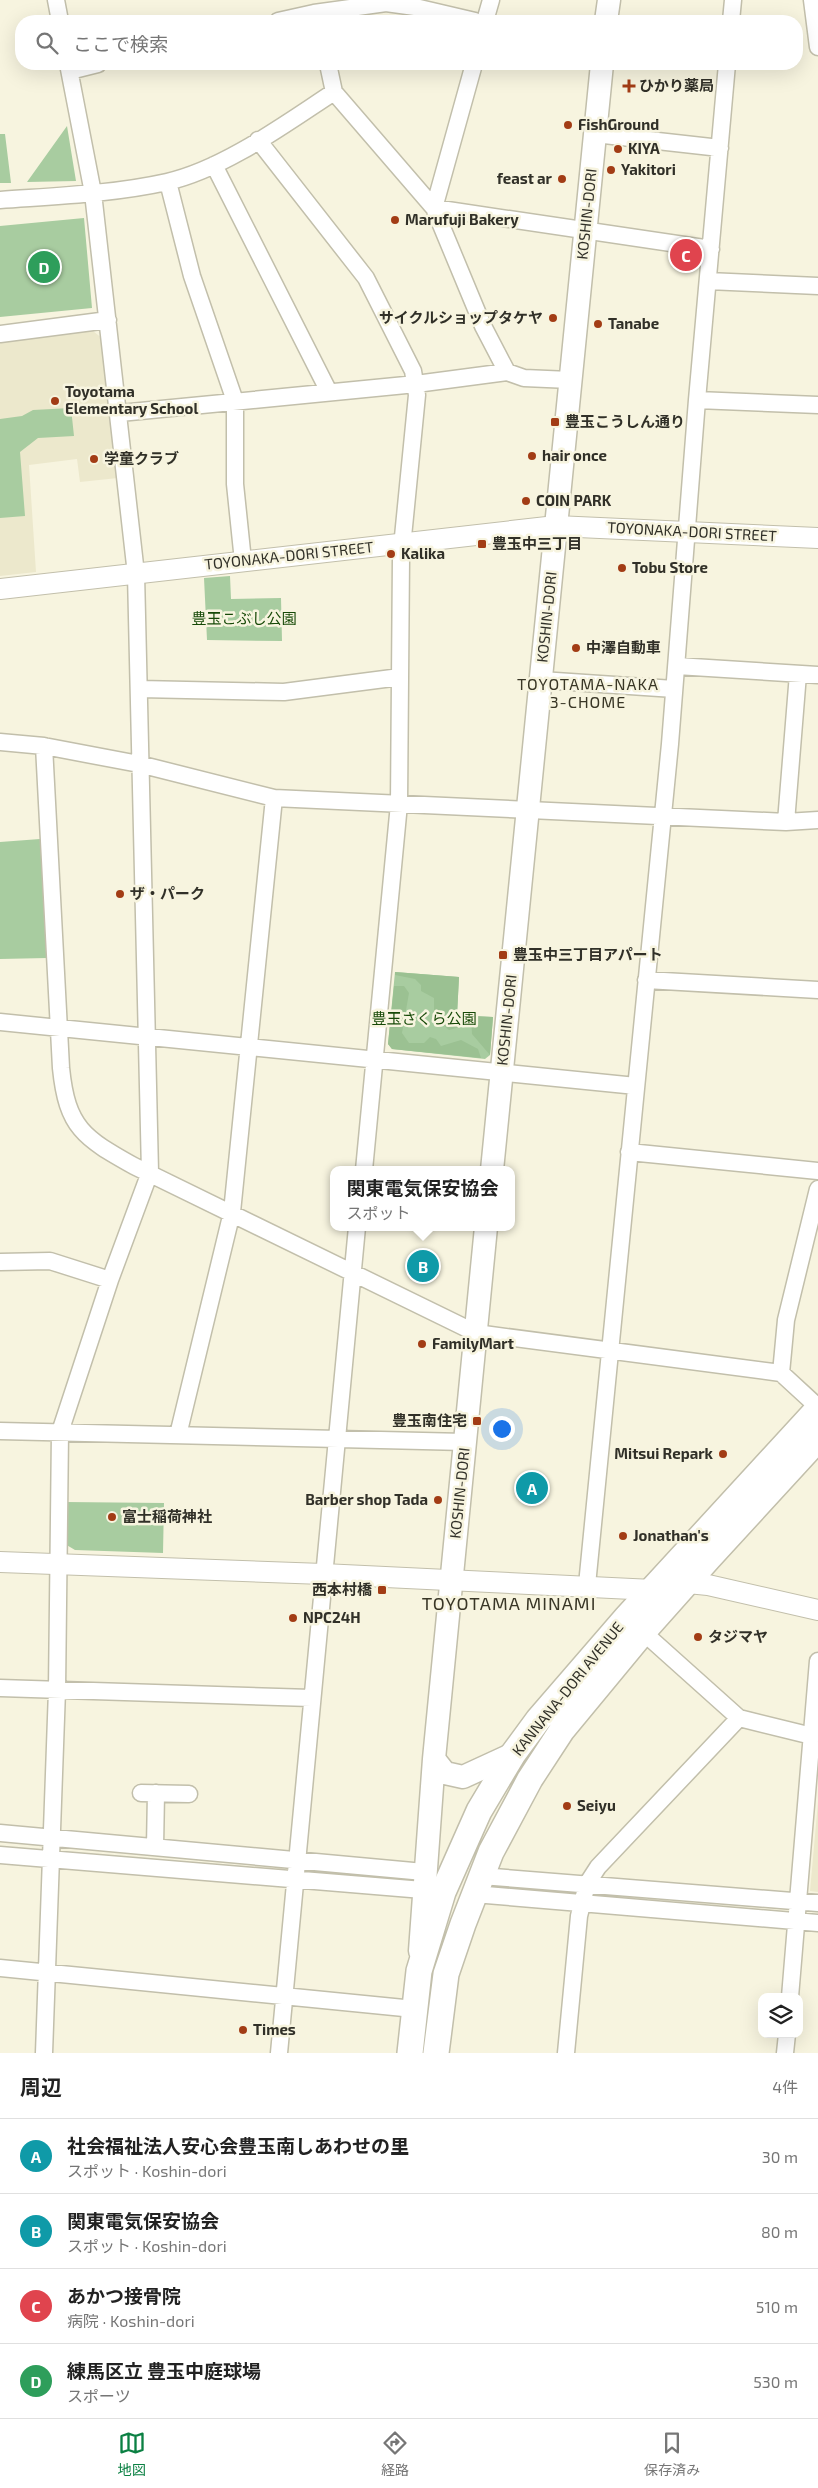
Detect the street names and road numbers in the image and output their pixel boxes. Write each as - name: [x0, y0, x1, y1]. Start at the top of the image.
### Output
- street label: KOSHIN-DORI: [572, 168, 600, 260]
- street label: TOYONAKA-DORI STREET: [607, 518, 778, 544]
- street label: TOYONAKA-DORI STREET: [203, 537, 375, 573]
- street label: KOSHIN-DORI: [532, 571, 560, 663]
- street label: KOSHIN-DORI: [492, 974, 520, 1066]
- street label: KOSHIN-DORI: [445, 1447, 473, 1539]
- street label: KANNANA-DORI AVENUE: [508, 1618, 627, 1759]

